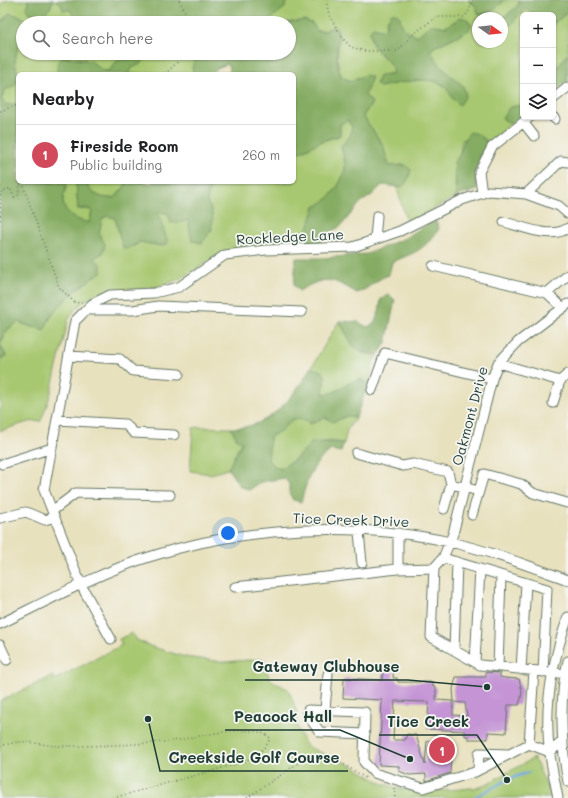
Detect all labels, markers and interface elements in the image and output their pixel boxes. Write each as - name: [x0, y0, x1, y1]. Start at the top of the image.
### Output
- north arrow: [472, 12, 508, 48]
- map controls: [520, 12, 556, 120]
- button: +: [520, 12, 556, 48]
- search box: [16, 16, 296, 60]
- icon: search: [30, 27, 52, 49]
- text: Search here: [62, 28, 153, 48]
- button: −: [520, 48, 556, 84]
- button: layers: [520, 84, 556, 120]
- text: Nearby: [32, 87, 94, 109]
- text: Fireside Room: [70, 136, 178, 156]
- text: 1: [42, 146, 48, 163]
- text: 260 m: [242, 146, 280, 163]
- text: Public building: [70, 156, 162, 173]
- street label: Rockledge Lane: [236, 224, 344, 249]
- street label: Oakmont Drive: [447, 364, 492, 468]
- street label: Tice Creek Drive: [292, 508, 410, 531]
- your location: [218, 523, 238, 543]
- callout: Gateway Clubhouse: [245, 653, 408, 680]
- text: Gateway Clubhouse: [253, 656, 399, 676]
- callout: Peacock Hall: [225, 703, 340, 730]
- text: Peacock Hall: [234, 706, 332, 726]
- callout: Tice Creek: [379, 708, 477, 735]
- text: Tice Creek: [387, 711, 469, 731]
- pin: 1: [429, 735, 455, 765]
- callout: Creekside Golf Course: [160, 744, 348, 771]
- text: Creekside Golf Course: [168, 747, 340, 767]

